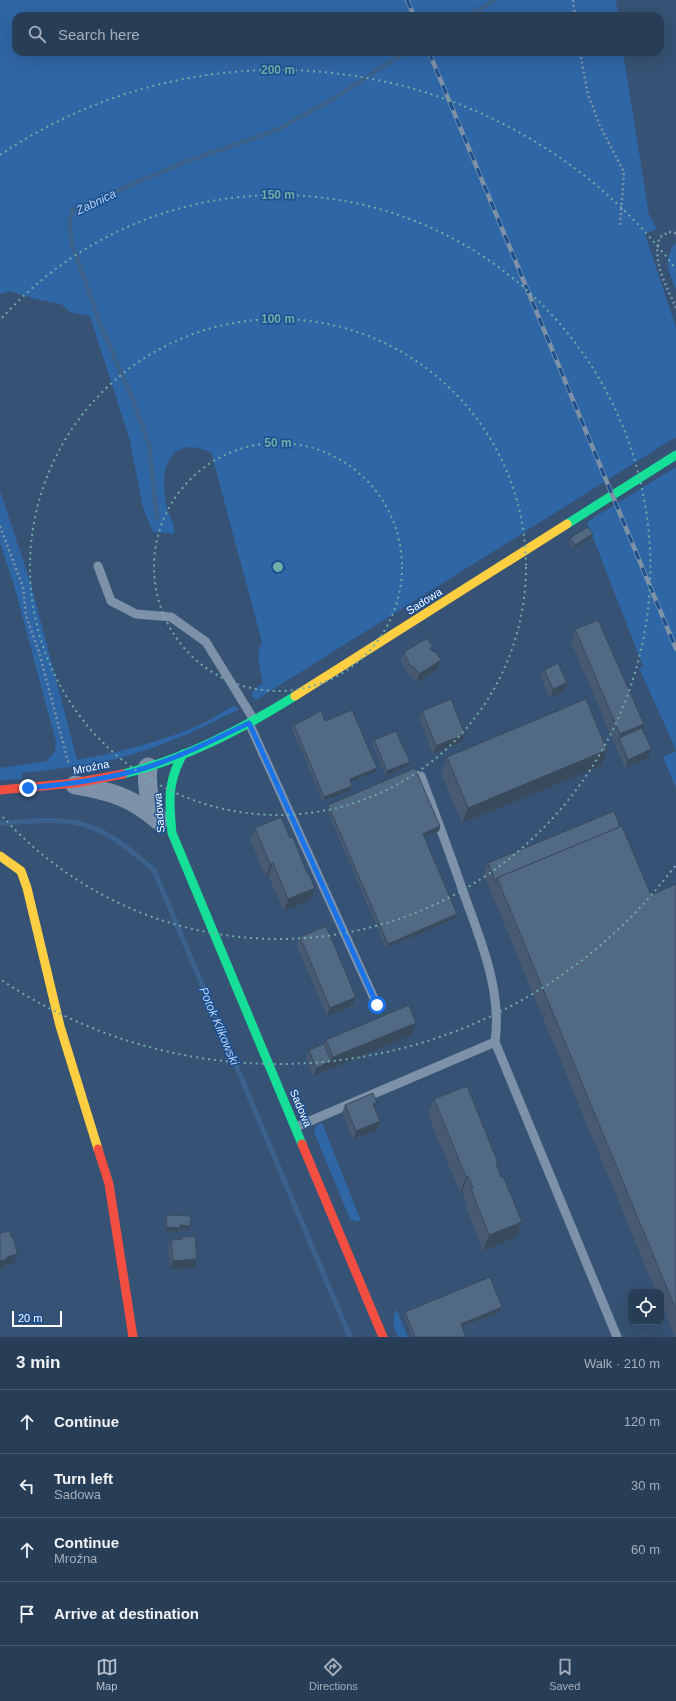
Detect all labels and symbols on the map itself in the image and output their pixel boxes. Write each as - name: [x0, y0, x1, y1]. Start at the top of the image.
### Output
- text: 200 m: [261, 63, 295, 77]
- water label: Żabnica: [73, 186, 119, 218]
- text: 150 m: [261, 188, 295, 202]
- text: 100 m: [261, 312, 295, 326]
- text: 50 m: [264, 436, 292, 450]
- centre of rings: [271, 560, 285, 574]
- street label: Sadowa: [404, 585, 445, 617]
- street label: Mroźna: [72, 757, 111, 776]
- route end: [19, 779, 37, 797]
- street label: Sadowa: [151, 792, 167, 833]
- water label: Potok Klikowski: [196, 985, 242, 1067]
- route start: [368, 996, 386, 1014]
- street label: Sadowa: [288, 1087, 315, 1129]
- scale bar: [12, 1309, 62, 1328]

